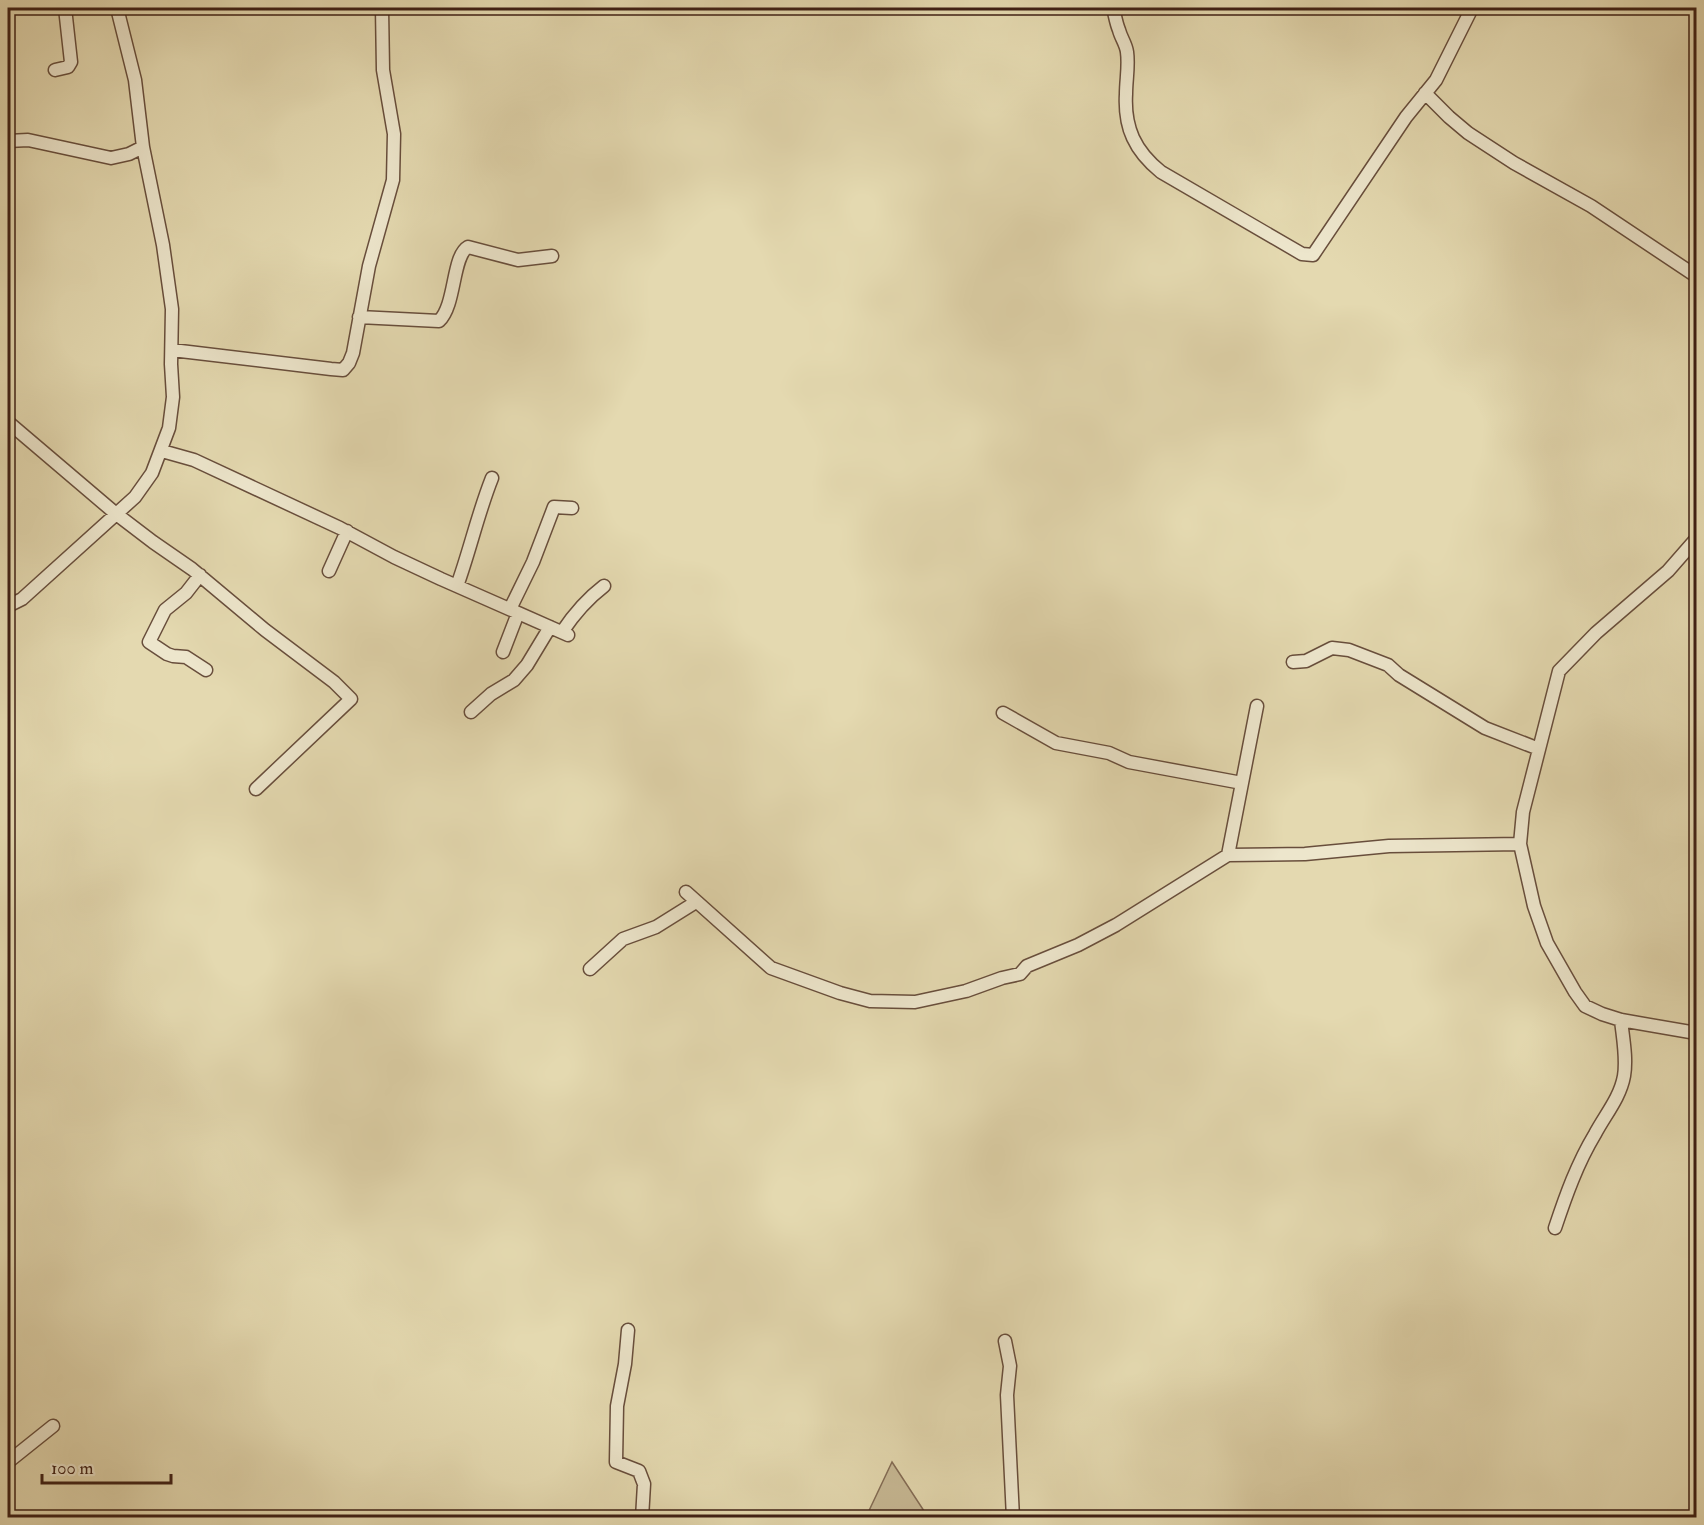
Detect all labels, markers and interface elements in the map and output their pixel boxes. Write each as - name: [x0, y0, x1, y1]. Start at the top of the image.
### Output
- scale bar: [42, 1447, 171, 1485]
- text: 100 m: [51, 1457, 94, 1480]

